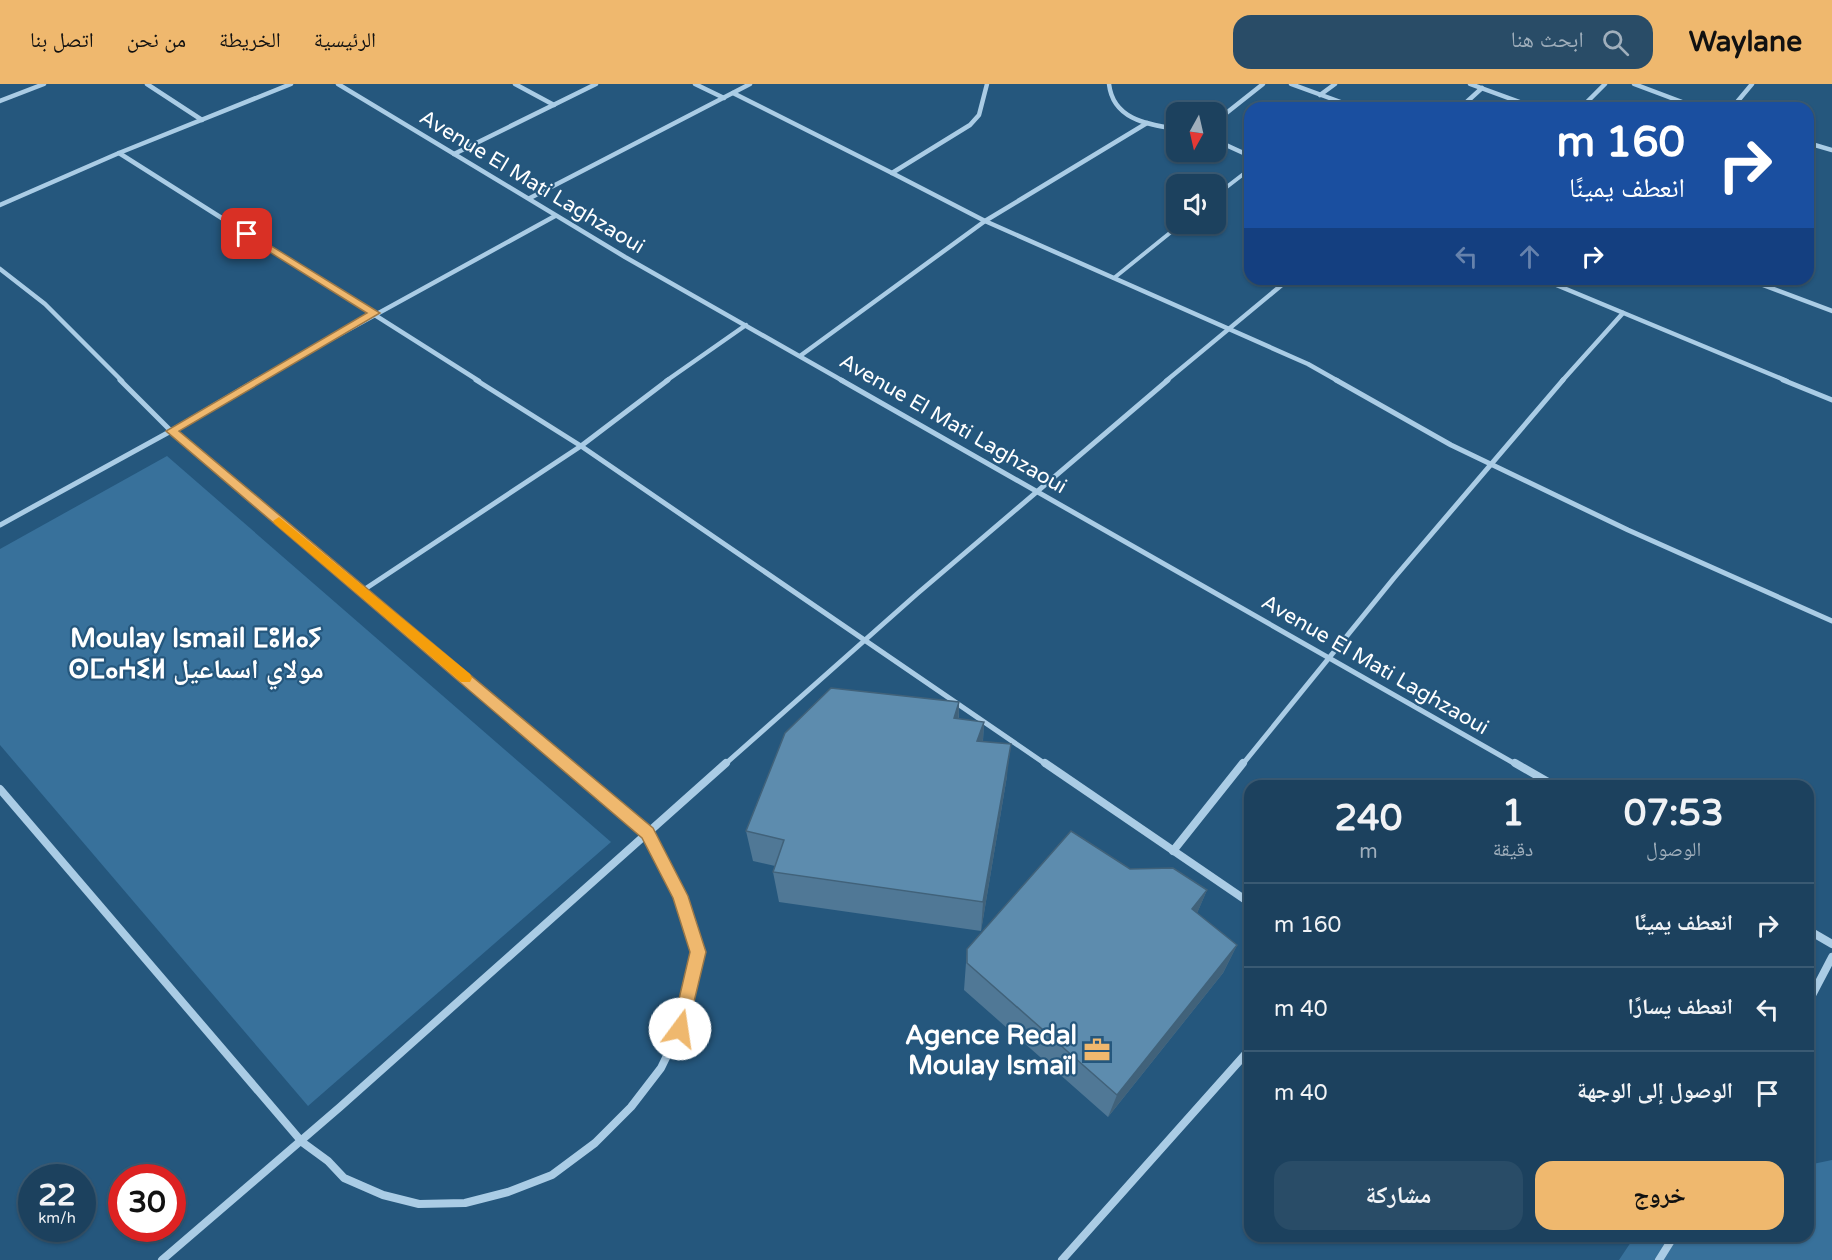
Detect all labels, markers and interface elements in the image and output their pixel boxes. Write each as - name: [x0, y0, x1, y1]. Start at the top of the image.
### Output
- search box: [1233, 15, 1653, 69]
- text: Waylane: [1689, 25, 1802, 59]
- icon: search: [1599, 26, 1632, 59]
- text: ابحث هنا: [1511, 27, 1584, 53]
- text: اتصل بنا: [30, 28, 94, 53]
- text: من نحن: [127, 28, 186, 53]
- text: الخريطة: [219, 28, 281, 53]
- text: الرئيسية: [314, 28, 376, 53]
- north arrow: [1166, 102, 1226, 162]
- map controls: [1166, 102, 1226, 234]
- street label: Avenue El Mati Laghzaoui: [415, 105, 649, 259]
- text: 160 m: [1556, 117, 1685, 168]
- icon: right: [1706, 126, 1784, 204]
- text: انعطف يمينًا: [1569, 172, 1685, 205]
- button: sound: [1166, 174, 1226, 234]
- pin: [221, 208, 272, 259]
- icon: arrive: [230, 217, 263, 250]
- icon: left: [1450, 240, 1483, 273]
- icon: ahead: [1513, 240, 1546, 273]
- icon: right: [1576, 240, 1609, 273]
- street label: Avenue El Mati Laghzaoui: [835, 349, 1071, 499]
- street label: Avenue El Mati Laghzaoui: [1257, 590, 1493, 740]
- district label: Moulay Ismail ⵎⵓⵍⴰⵢ ⵙⵎⴰⵄⵉⵍ مولاي اسماعيل: [68, 622, 324, 689]
- text: 1: [1502, 792, 1524, 835]
- text: 07:53: [1624, 792, 1724, 835]
- text: 240: [1334, 797, 1402, 840]
- text: دقيقة: [1493, 838, 1533, 862]
- text: الوصول: [1646, 838, 1701, 862]
- text: m: [1359, 840, 1378, 864]
- icon: right: [1751, 909, 1784, 942]
- text: انعطف يمينًا: [1634, 910, 1733, 936]
- text: 160 m: [1274, 912, 1341, 938]
- icon: left: [1751, 993, 1784, 1026]
- text: انعطف يسارًا: [1628, 994, 1733, 1020]
- text: 40 m: [1274, 996, 1328, 1022]
- position arrow: [648, 997, 712, 1061]
- place label: Agence Redal Moulay Ismaïl: [905, 1020, 1077, 1081]
- office icon: Agence Redal Moulay Ismaïl: [1082, 1035, 1112, 1065]
- icon: arrive: [1751, 1077, 1784, 1110]
- text: الوصول إلى الوجهة: [1577, 1078, 1733, 1104]
- text: 40 m: [1274, 1080, 1328, 1106]
- button: مشاركة: [1274, 1161, 1523, 1230]
- button: خروج: [1535, 1161, 1784, 1230]
- speed limit sign: 30: [108, 1164, 186, 1242]
- text: 22: [38, 1177, 76, 1214]
- text: km/h: [38, 1209, 76, 1227]

